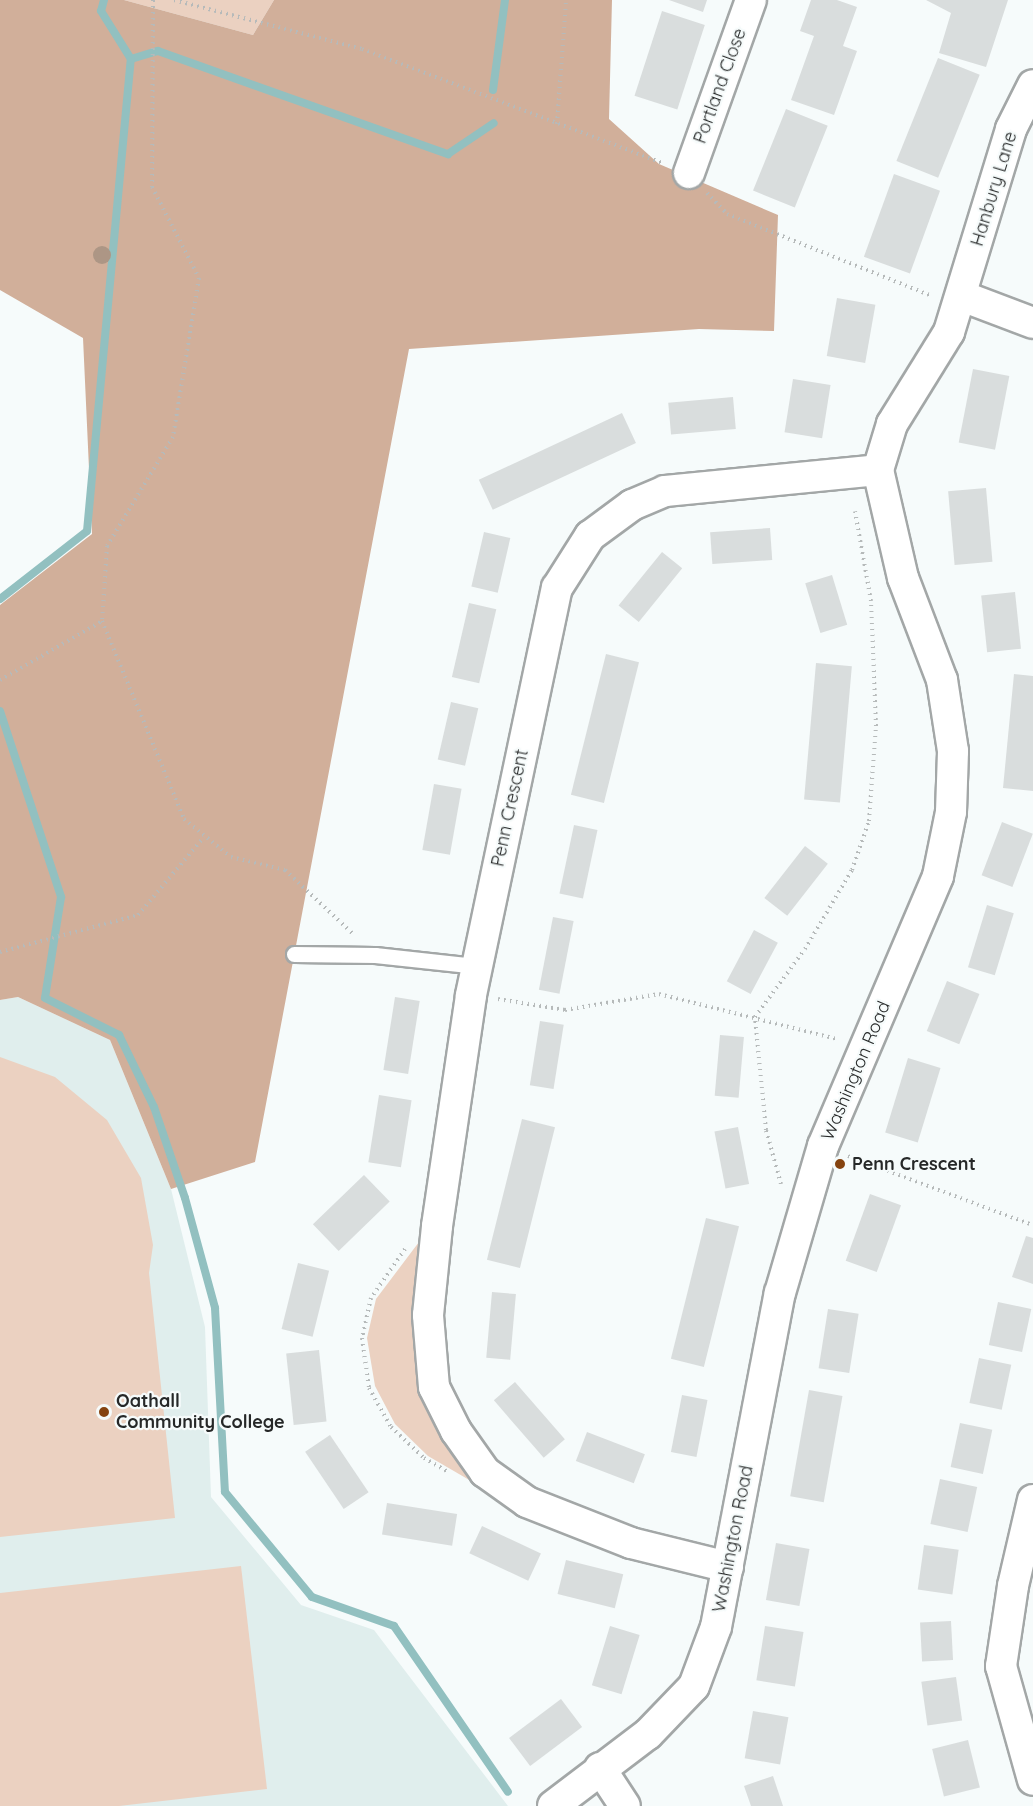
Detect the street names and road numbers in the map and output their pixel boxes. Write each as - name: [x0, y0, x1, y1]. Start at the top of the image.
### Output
- street label: Portland Close: [689, 25, 751, 147]
- street label: Hanbury Lane: [966, 129, 1022, 249]
- street label: Penn Crescent: [487, 747, 533, 869]
- street label: Washington Road: [817, 998, 895, 1144]
- street label: Washington Road: [708, 1464, 758, 1614]

